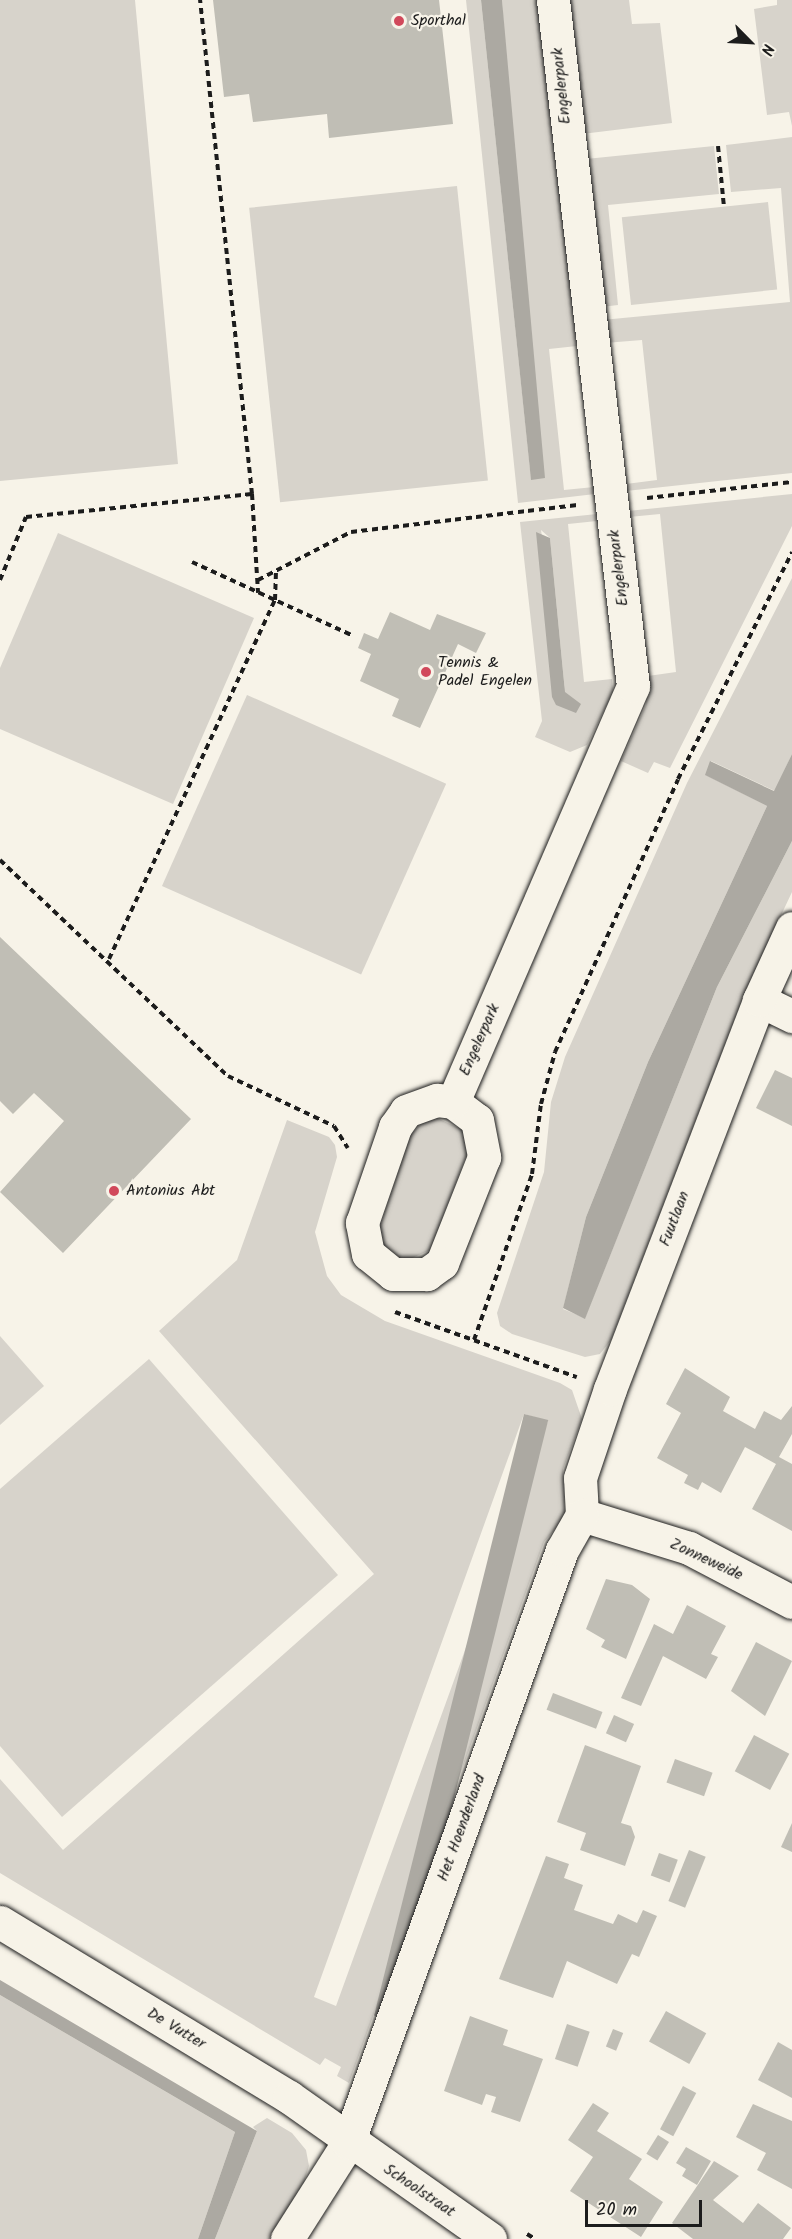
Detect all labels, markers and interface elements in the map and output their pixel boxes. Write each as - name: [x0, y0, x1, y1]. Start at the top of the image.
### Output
- place label: Sporthal: [411, 11, 466, 31]
- north arrow: [720, 12, 780, 72]
- marker: Sporthal: [392, 14, 406, 28]
- text: N: [753, 40, 780, 59]
- street label: Engelerpark: [548, 47, 576, 125]
- street label: Engelerpark: [605, 529, 633, 607]
- place label: Tennis & Padel Engelen: [438, 653, 532, 691]
- marker: Tennis & Padel Engelen: [419, 665, 433, 679]
- street label: Engelerpark: [456, 1001, 504, 1079]
- place label: Antonius Abt: [126, 1181, 215, 1201]
- marker: Antonius Abt: [107, 1184, 121, 1198]
- street label: Fuutlaan: [656, 1189, 694, 1249]
- street label: Zonneweide: [666, 1535, 746, 1585]
- street label: Het Hoenderland: [434, 1772, 490, 1884]
- street label: De Vutter: [143, 2004, 209, 2054]
- street label: Schoolstraat: [380, 2160, 458, 2222]
- scale bar: [588, 2188, 705, 2226]
- text: 20 m: [596, 2196, 637, 2225]

